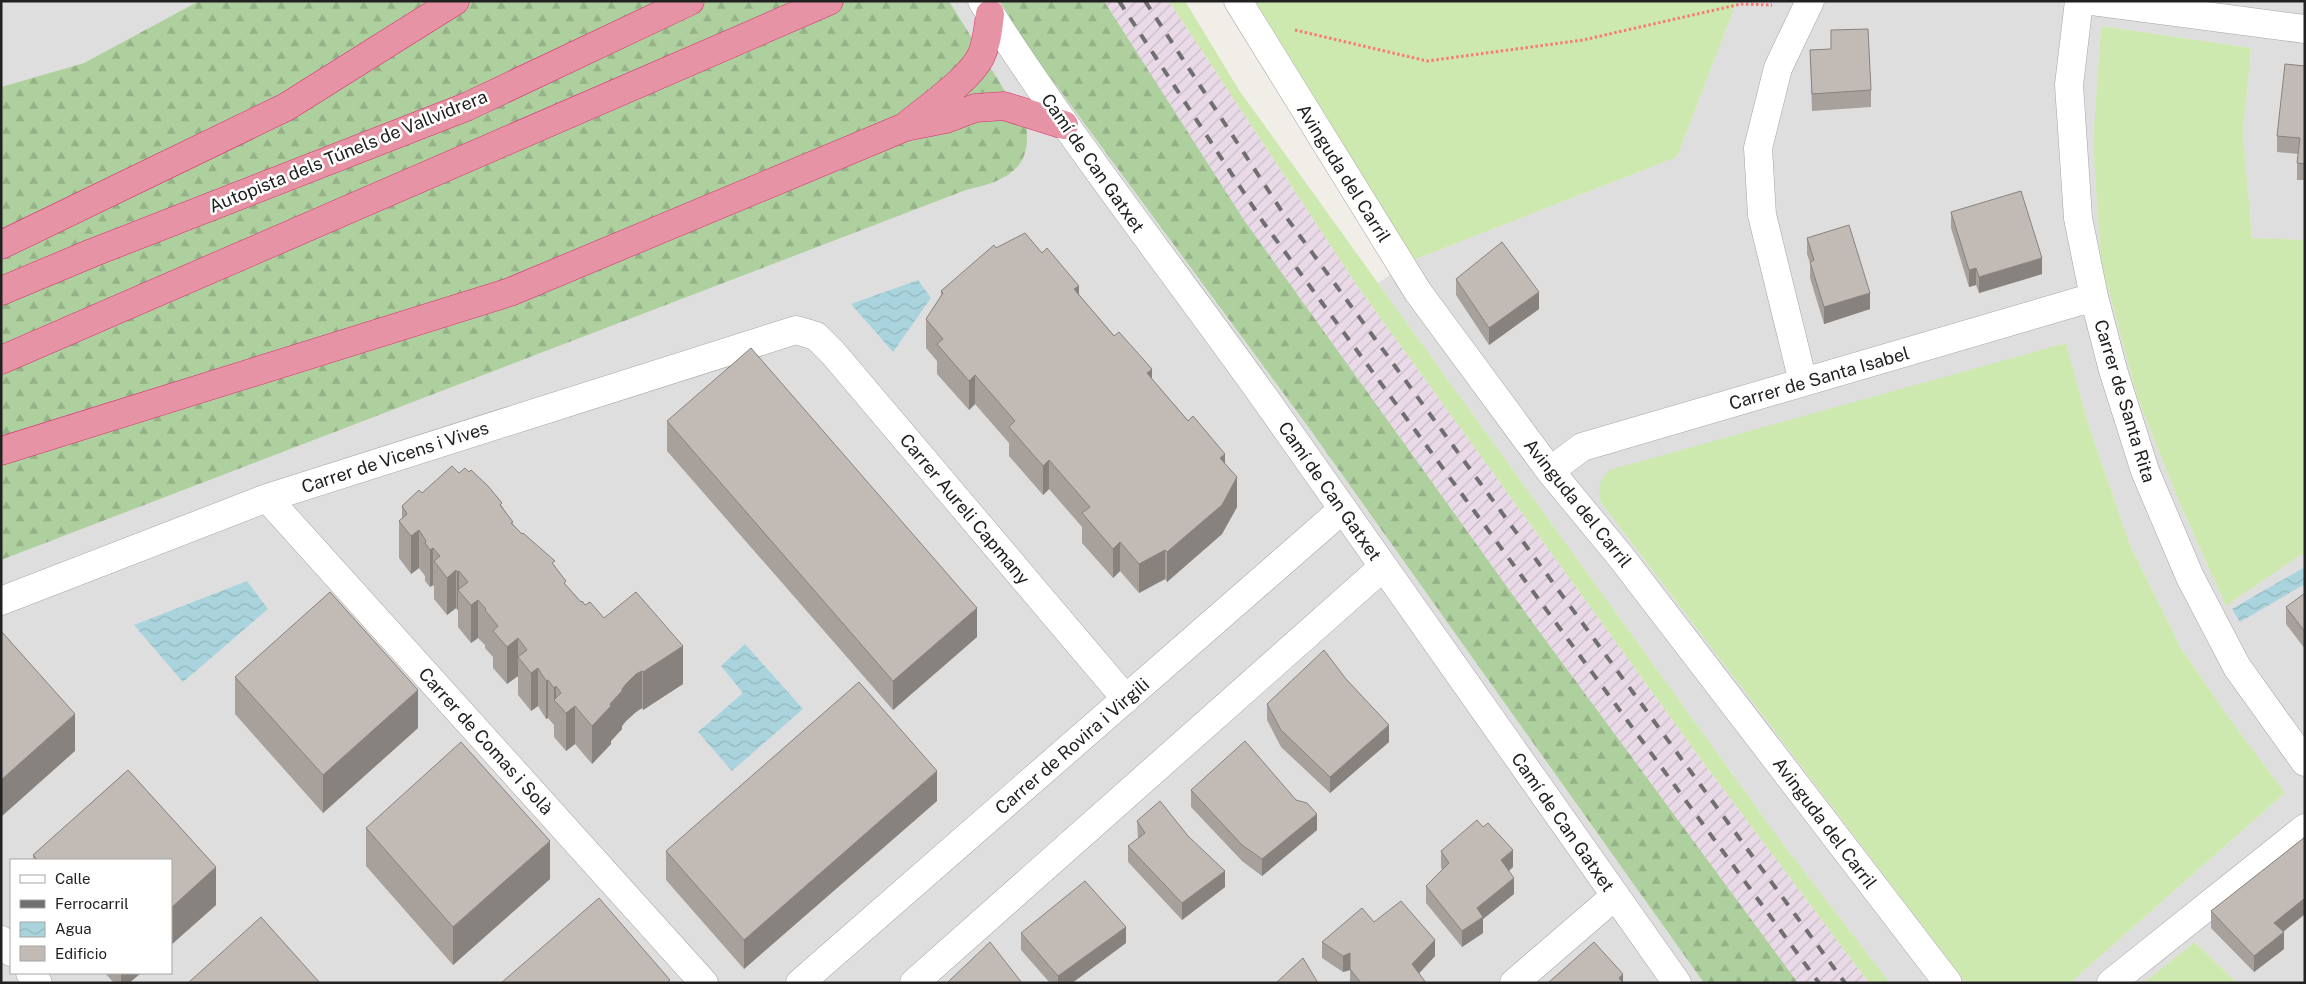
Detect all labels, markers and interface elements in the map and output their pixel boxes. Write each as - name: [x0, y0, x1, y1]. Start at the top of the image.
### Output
- street label: Autopista dels Túnels de Vallvidrera: [206, 85, 490, 217]
- street label: Camí de Can Gatxet: [1037, 89, 1149, 237]
- street label: Avinguda del Carril: [1293, 100, 1395, 246]
- street label: Carrer de Santa Rita: [2090, 317, 2160, 485]
- street label: Carrer de Santa Isabel: [1726, 342, 1912, 414]
- street label: Carrer de Vicens i Vives: [299, 417, 491, 497]
- street label: Camí de Can Gatxet: [1274, 417, 1386, 565]
- street label: Carrer Aureli Capmany: [896, 429, 1034, 589]
- street label: Avinguda del Carril: [1520, 435, 1636, 571]
- street label: Carrer de Comas i Solà: [414, 663, 558, 819]
- street label: Carrer de Rovira i Virgili: [991, 674, 1153, 818]
- street label: Camí de Can Gatxet: [1507, 748, 1619, 896]
- street label: Avinguda del Carril: [1769, 753, 1881, 893]
- legend: [10, 859, 172, 974]
- text: Calle: [55, 870, 91, 887]
- text: Ferrocarril: [55, 895, 129, 912]
- text: Agua: [55, 920, 92, 937]
- text: Edificio: [55, 945, 107, 962]

